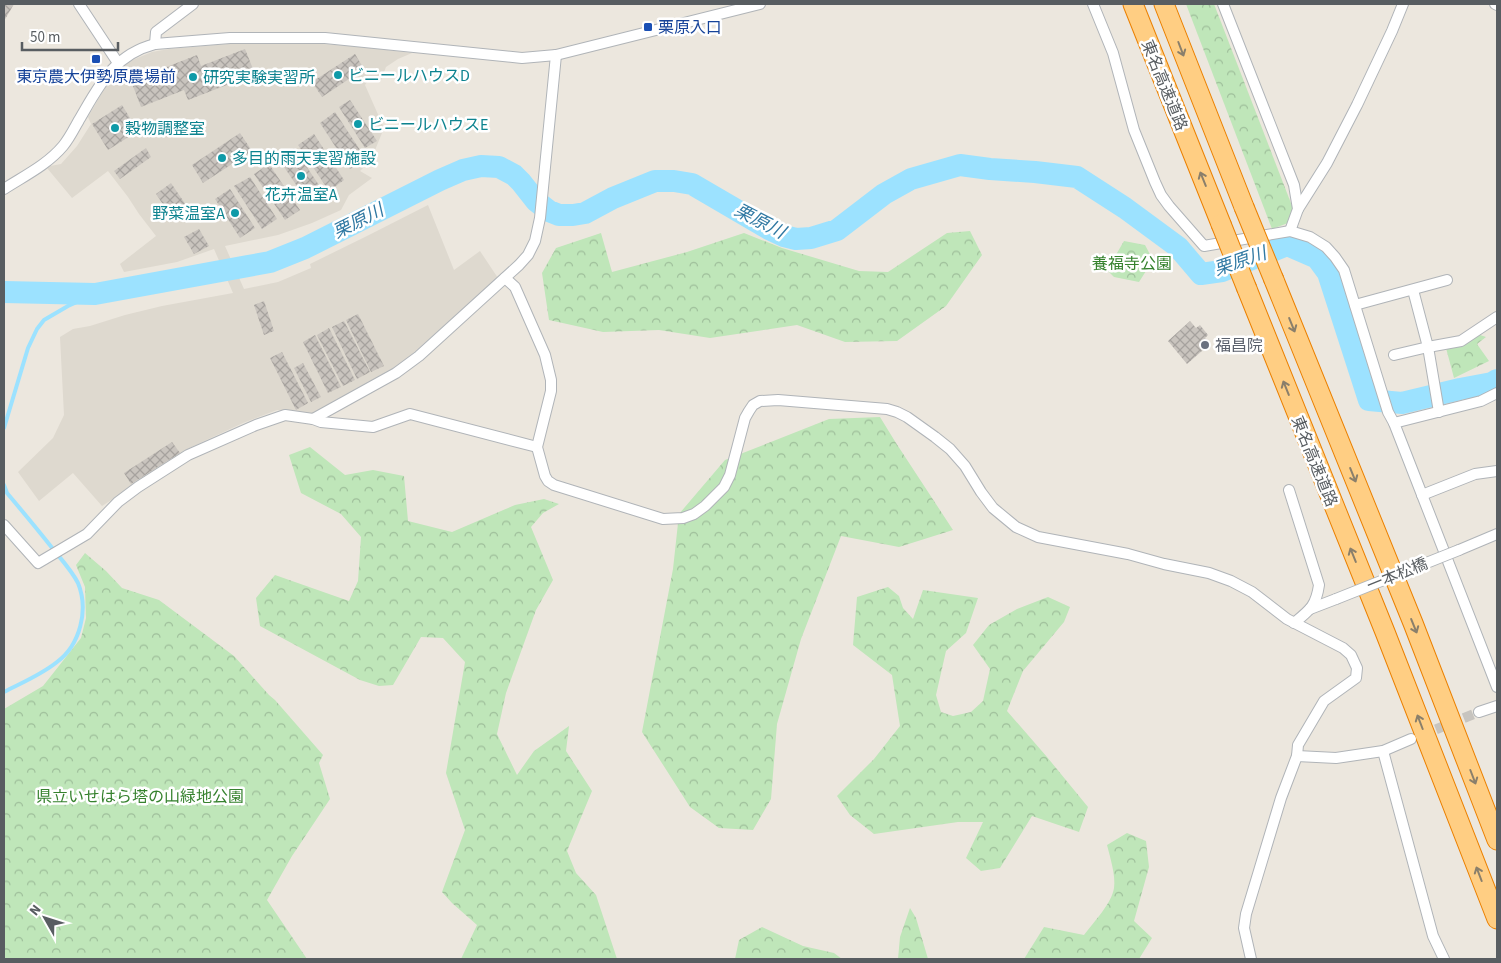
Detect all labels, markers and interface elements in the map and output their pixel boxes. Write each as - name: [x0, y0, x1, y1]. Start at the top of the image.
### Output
- place label: 栗原入口: [658, 17, 722, 39]
- scale bar: [22, 20, 119, 52]
- marker: 栗原入口: [642, 21, 654, 33]
- text: 50 m: [30, 27, 60, 48]
- street label: 東名高速道路: [1136, 37, 1192, 134]
- one-way arrow: [1177, 41, 1187, 56]
- marker: 東京農大伊勢原農場前: [90, 53, 102, 65]
- place label: ビニールハウスD: [348, 65, 470, 87]
- place label: 東京農大伊勢原農場前: [16, 66, 176, 88]
- place label: 研究実験実習所: [203, 67, 315, 89]
- marker: ビニールハウスD: [332, 69, 344, 81]
- marker: 研究実験実習所: [187, 71, 199, 83]
- place label: ビニールハウスE: [368, 114, 488, 136]
- place label: 穀物調整室: [125, 118, 205, 140]
- marker: ビニールハウスE: [352, 118, 364, 130]
- marker: 穀物調整室: [109, 122, 121, 134]
- place label: 多目的雨天実習施設: [232, 148, 376, 170]
- marker: 多目的雨天実習施設: [216, 152, 228, 164]
- marker: 花卉温室A: [295, 170, 307, 182]
- one-way arrow: [1198, 172, 1207, 187]
- place label: 花卉温室A: [265, 184, 338, 206]
- water label: 栗原川: [328, 197, 390, 245]
- water label: 栗原川: [730, 198, 791, 246]
- place label: 野菜温室A: [152, 203, 225, 225]
- marker: 野菜温室A: [229, 207, 241, 219]
- water label: 栗原川: [1211, 240, 1272, 282]
- park label: 養福寺公園: [1092, 253, 1172, 275]
- one-way arrow: [1288, 317, 1297, 332]
- place label: 福昌院: [1215, 335, 1263, 357]
- marker: 福昌院: [1199, 339, 1211, 351]
- one-way arrow: [1281, 381, 1290, 396]
- street label: 東名高速道路: [1286, 413, 1342, 510]
- one-way arrow: [1349, 468, 1358, 483]
- one-way arrow: [1348, 548, 1357, 563]
- street label: 一本松橋: [1364, 553, 1431, 597]
- one-way arrow: [1409, 618, 1419, 633]
- one-way arrow: [1415, 715, 1424, 731]
- one-way arrow: [1469, 769, 1478, 785]
- park label: 県立いせはら塔の山緑地公園: [36, 786, 244, 808]
- one-way arrow: [1474, 867, 1484, 882]
- north arrow: [20, 893, 70, 943]
- text: N: [25, 901, 46, 920]

